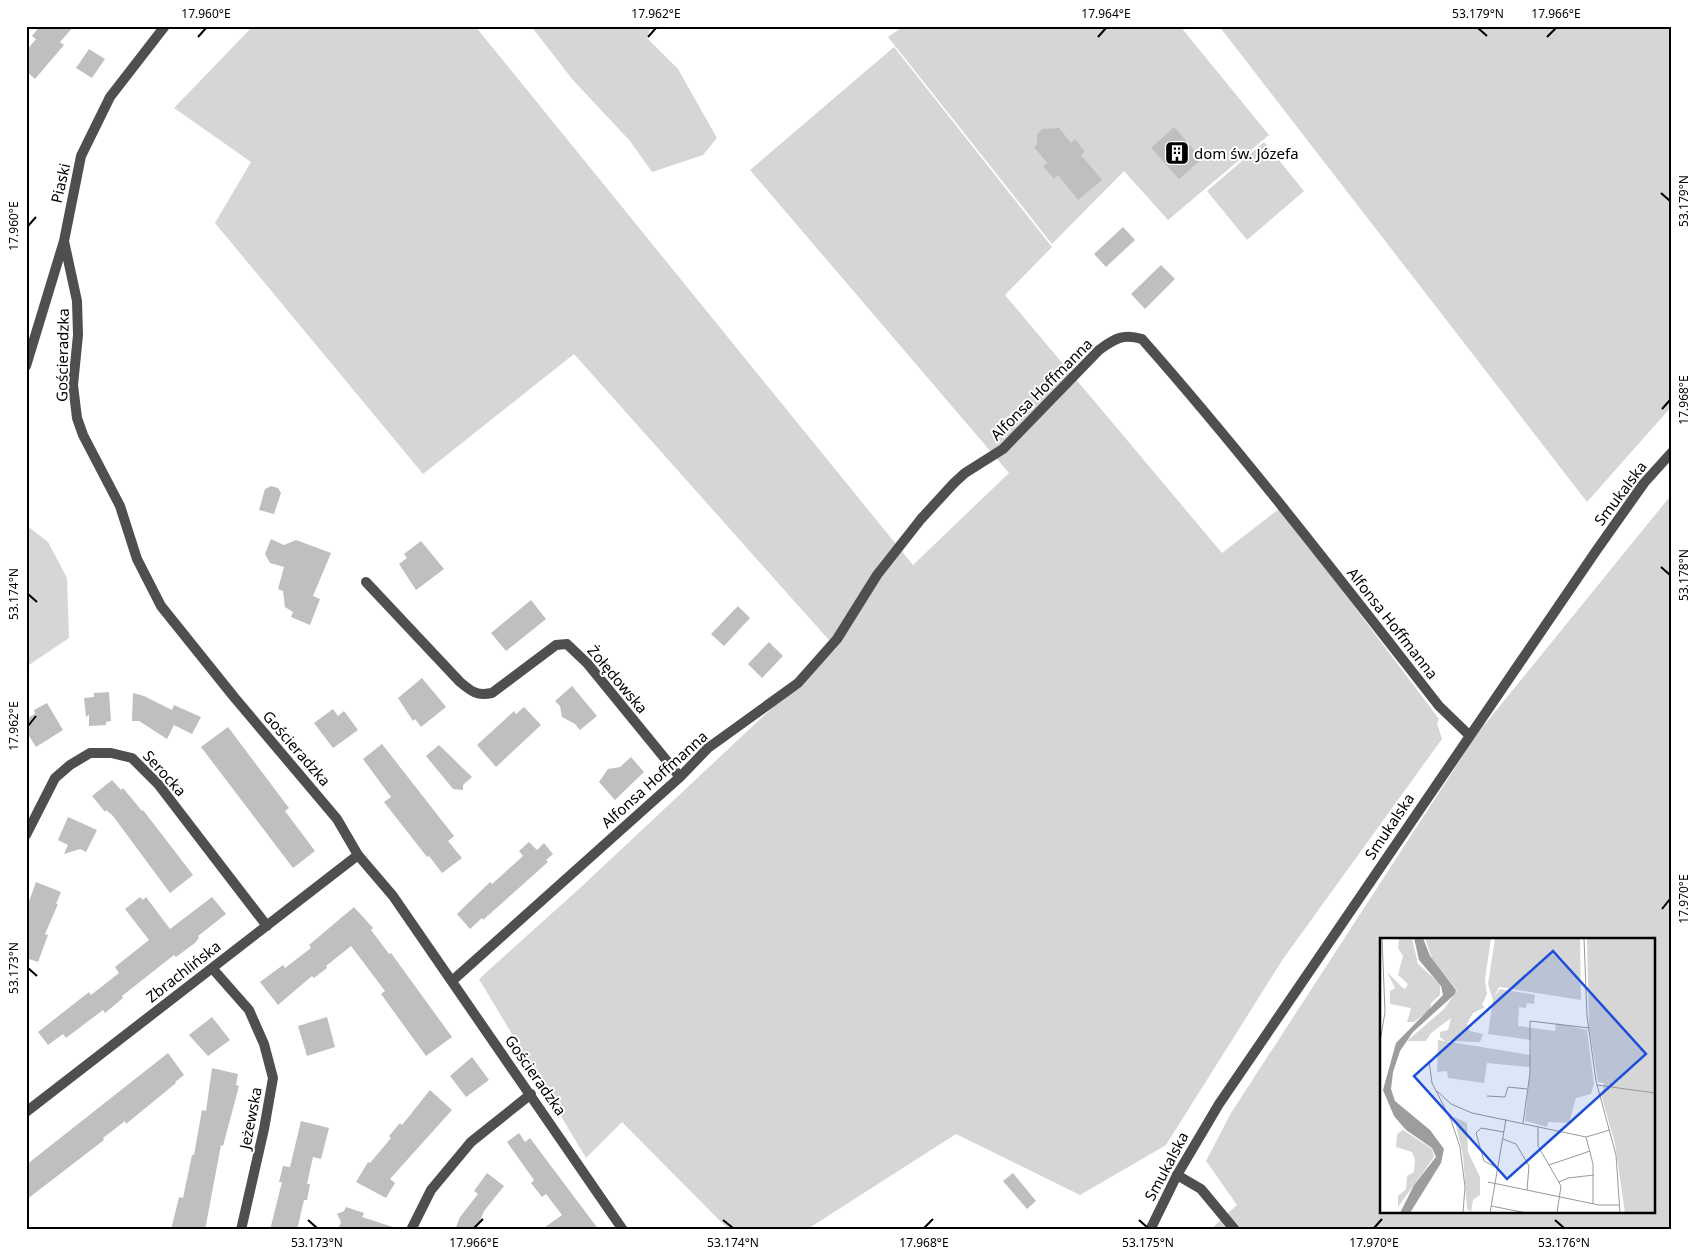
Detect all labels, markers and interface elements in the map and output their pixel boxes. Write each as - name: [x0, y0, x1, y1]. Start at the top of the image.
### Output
- text: 17.960°E: [181, 5, 231, 22]
- text: 17.962°E: [631, 5, 681, 22]
- text: 17.964°E: [1081, 5, 1131, 22]
- text: 53.179°N: [1452, 5, 1504, 22]
- text: 17.966°E: [1531, 5, 1581, 22]
- building icon: dom św. Józefa: [1164, 140, 1190, 166]
- place label: dom św. Józefa: [1194, 143, 1299, 163]
- street label: Piaski: [46, 161, 74, 205]
- text: 53.179°N: [1675, 175, 1692, 227]
- text: 17.960°E: [5, 201, 22, 251]
- street label: Gościeradzka: [51, 308, 73, 402]
- street label: Alfonsa Hoffmanna: [986, 334, 1096, 444]
- text: 17.968°E: [1675, 375, 1692, 425]
- street label: Smukalska: [1589, 457, 1651, 529]
- text: 53.178°N: [1675, 549, 1692, 601]
- street label: Alfonsa Hoffmanna: [1343, 563, 1443, 683]
- text: 53.174°N: [5, 568, 22, 620]
- street label: Żołędowska: [584, 641, 652, 717]
- text: 17.962°E: [5, 701, 22, 751]
- street label: Gościeradzka: [259, 706, 335, 790]
- street label: Alfonsa Hoffmanna: [597, 726, 711, 832]
- street label: Serocka: [139, 746, 191, 800]
- street label: Smukalska: [1360, 789, 1418, 863]
- text: 17.970°E: [1675, 874, 1692, 924]
- street label: Zbrachlińska: [142, 936, 224, 1006]
- inset map: [1380, 938, 1656, 1214]
- text: 53.173°N: [5, 942, 22, 994]
- street label: Gościeradzka: [501, 1031, 571, 1119]
- street label: Jeżewska: [234, 1085, 266, 1153]
- street label: Smukalska: [1139, 1128, 1193, 1204]
- text: 53.173°N: [291, 1234, 343, 1251]
- text: 17.966°E: [449, 1234, 499, 1251]
- text: 53.174°N: [707, 1234, 759, 1251]
- text: 17.968°E: [899, 1234, 949, 1251]
- text: 53.175°N: [1122, 1234, 1174, 1251]
- text: 17.970°E: [1349, 1234, 1399, 1251]
- text: 53.176°N: [1538, 1234, 1590, 1251]

